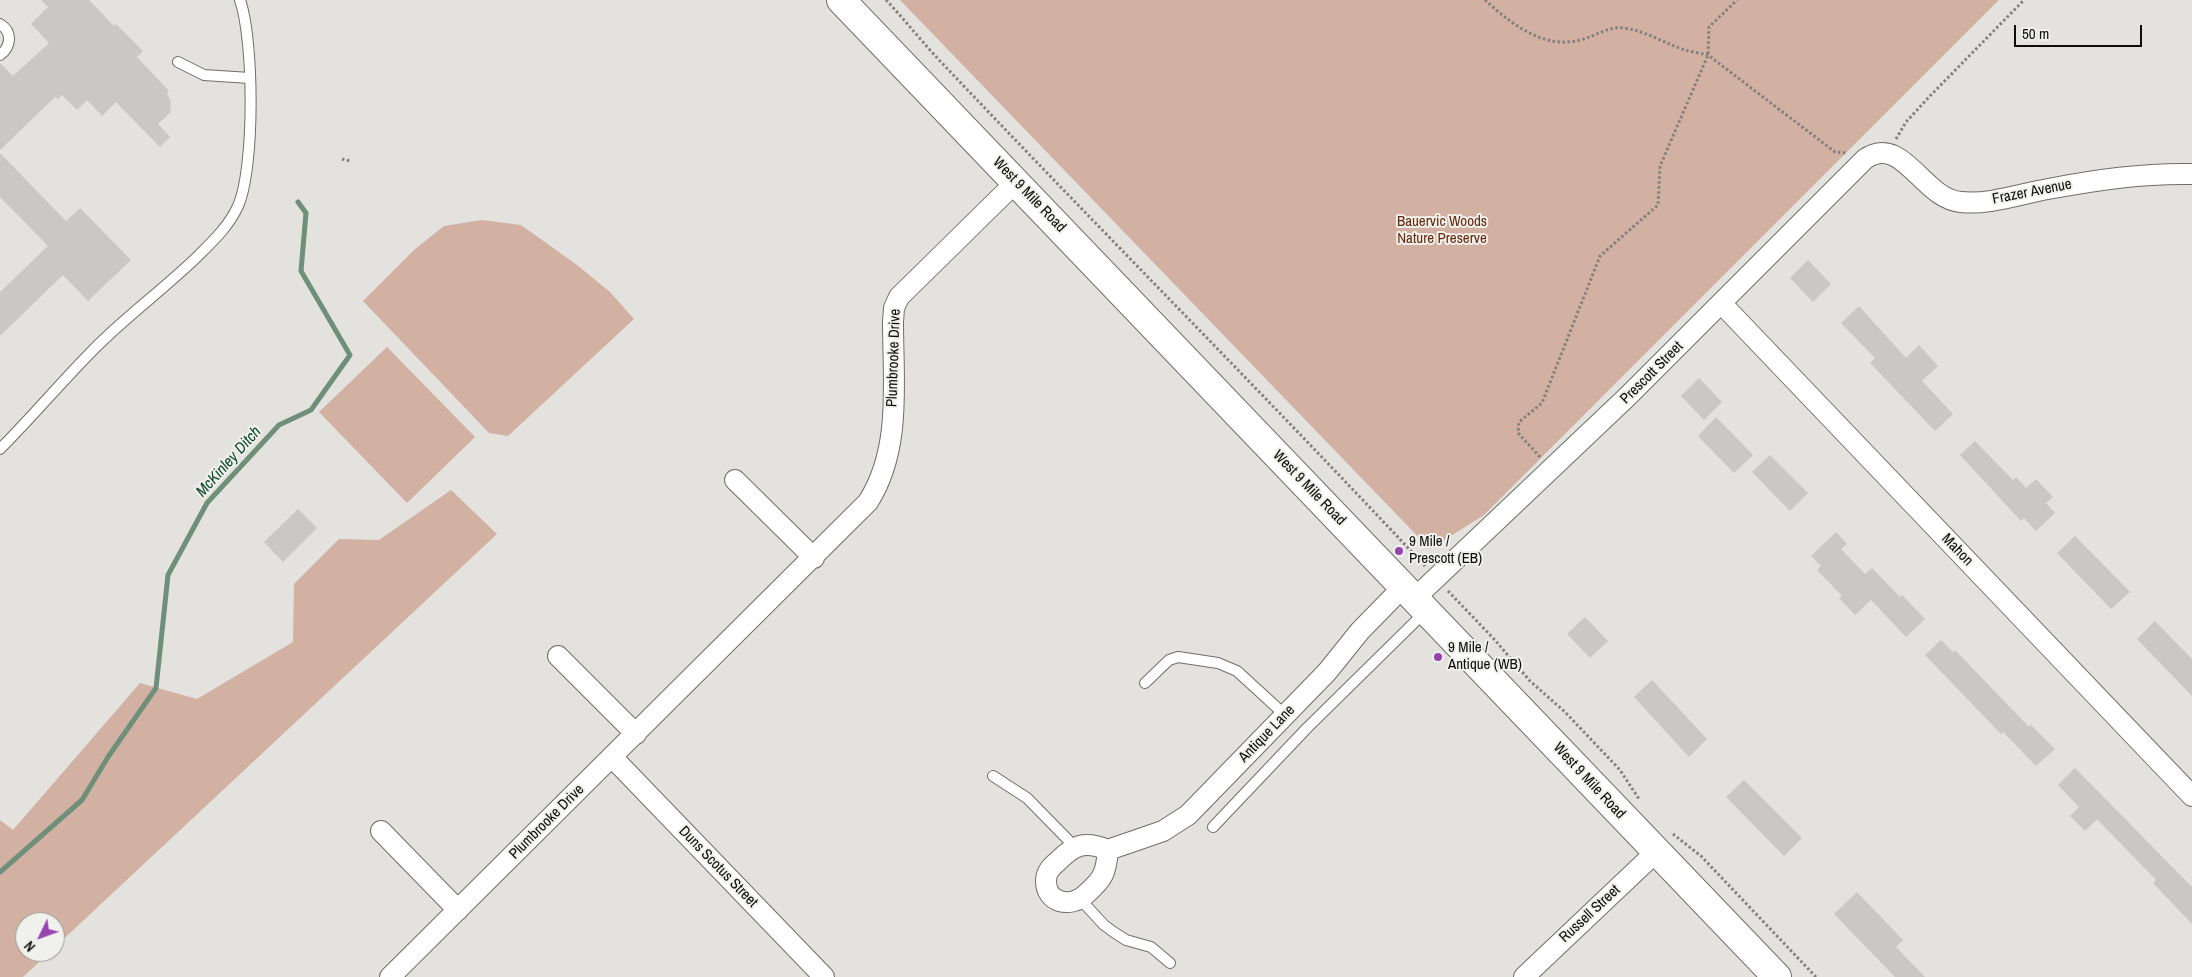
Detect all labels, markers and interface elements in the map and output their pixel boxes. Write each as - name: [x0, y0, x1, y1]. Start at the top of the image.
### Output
- scale bar: [2017, 15, 2144, 47]
- text: 50 m: [2022, 23, 2049, 44]
- street label: West 9 Mile Road: [989, 154, 1069, 236]
- street label: Frazer Avenue: [1991, 175, 2073, 209]
- park label: Bauervic Woods Nature Preserve: [1397, 213, 1487, 248]
- street label: Plumbrooke Drive: [883, 309, 905, 407]
- street label: Prescott Street: [1617, 338, 1687, 408]
- water label: McKinley Ditch: [192, 423, 266, 501]
- street label: West 9 Mile Road: [1269, 447, 1349, 529]
- street label: Mahon: [1937, 530, 1977, 570]
- place label: 9 Mile / Prescott (EB): [1409, 533, 1482, 568]
- marker: 9 Mile / Prescott (EB): [1393, 545, 1405, 557]
- place label: 9 Mile / Antique (WB): [1448, 639, 1522, 674]
- marker: 9 Mile / Antique (WB): [1432, 651, 1444, 663]
- street label: Antique Lane: [1235, 701, 1299, 767]
- street label: West 9 Mile Road: [1549, 739, 1629, 823]
- street label: Plumbrooke Drive: [506, 781, 588, 863]
- street label: Duns Scotus Street: [675, 823, 761, 911]
- street label: Russell Street: [1556, 881, 1624, 947]
- north arrow: [15, 912, 65, 962]
- text: N: [20, 937, 39, 955]

